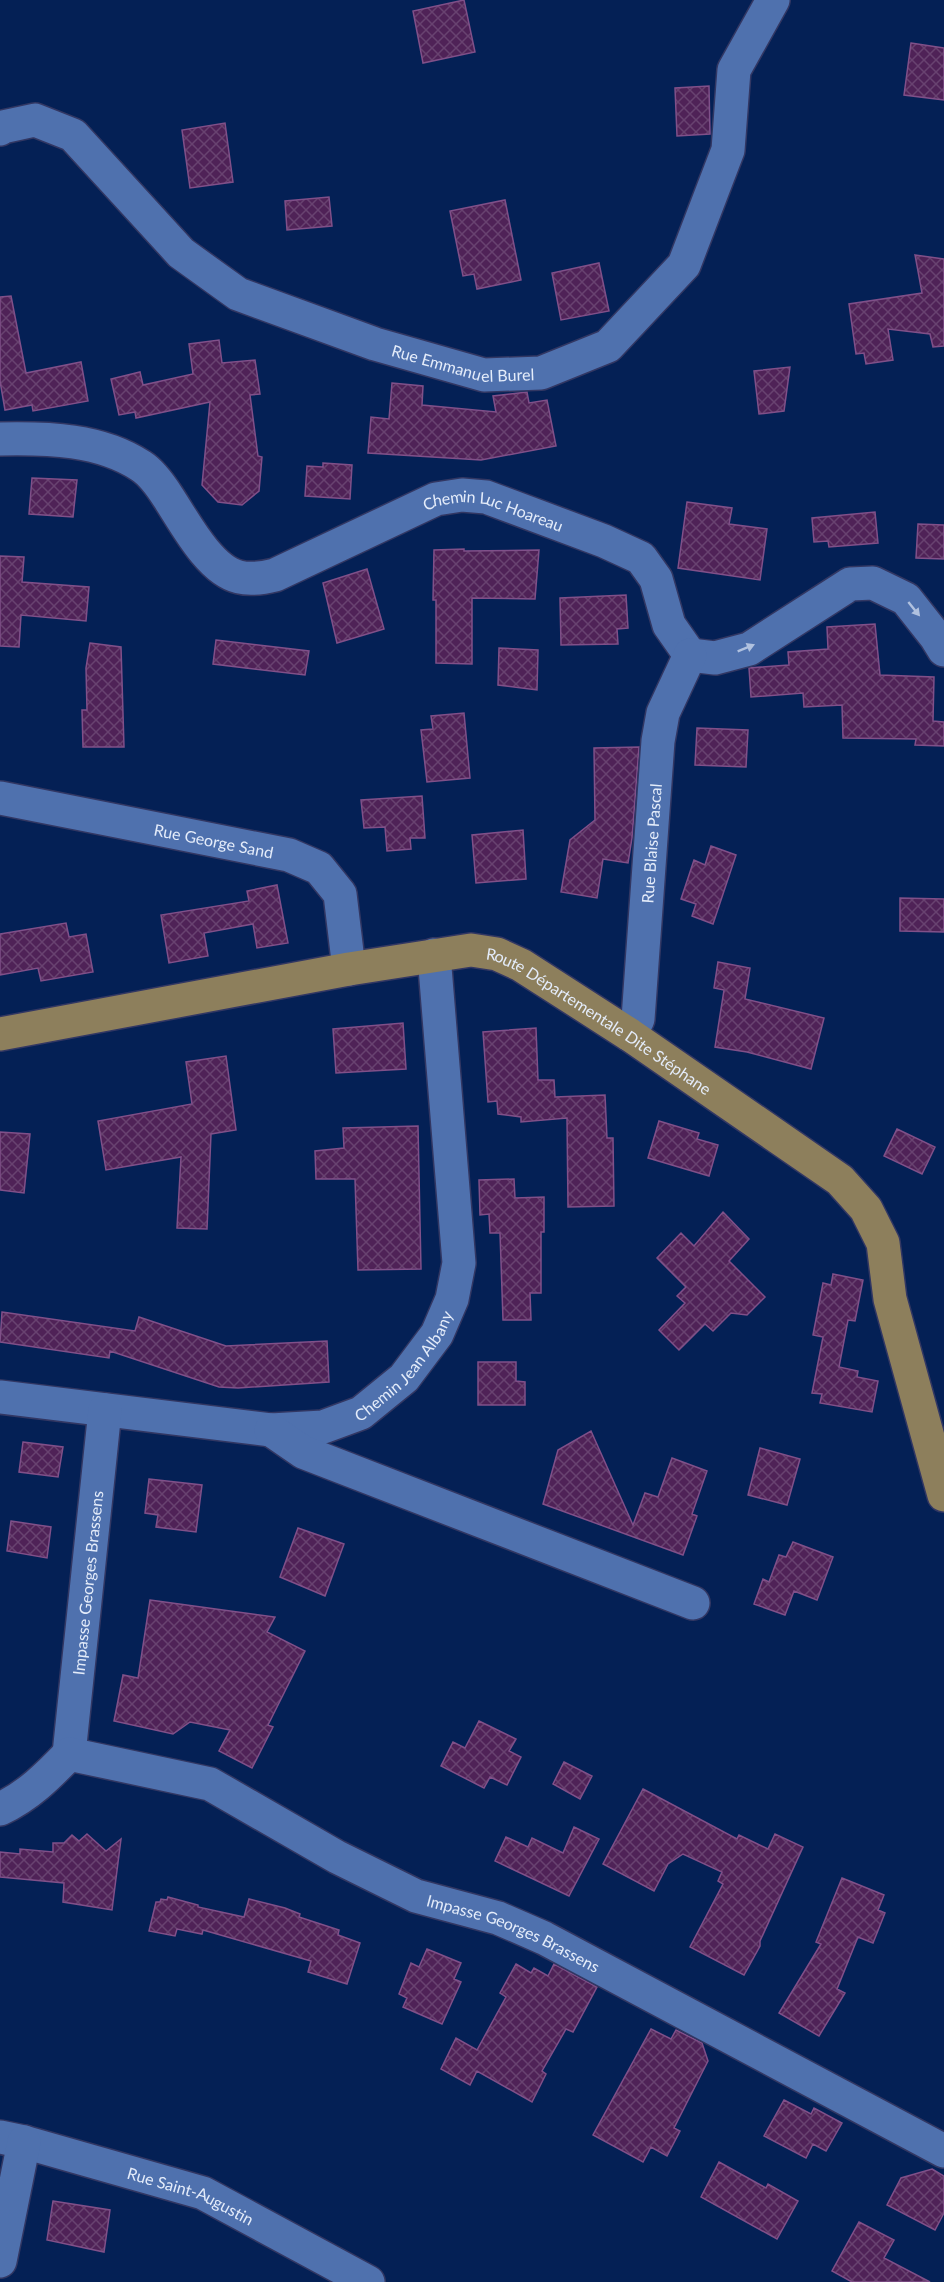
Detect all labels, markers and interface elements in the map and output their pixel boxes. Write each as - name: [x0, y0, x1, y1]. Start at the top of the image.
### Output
- street label: Rue Emmanuel Burel: [390, 340, 535, 385]
- street label: Chemin Luc Hoareau: [419, 485, 566, 535]
- one-way arrow: [907, 601, 920, 616]
- one-way arrow: [738, 643, 756, 653]
- street label: Rue Blaise Pascal: [637, 783, 664, 904]
- street label: Rue George Sand: [153, 819, 275, 861]
- street label: Route Départementale Dite Stéphane: [485, 943, 715, 1098]
- street label: Chemin Jean Albany: [352, 1307, 456, 1424]
- street label: Impasse Georges Brassens: [68, 1490, 106, 1676]
- street label: Impasse Georges Brassens: [425, 1890, 603, 1976]
- street label: Rue Saint-Augustin: [125, 2163, 257, 2228]

